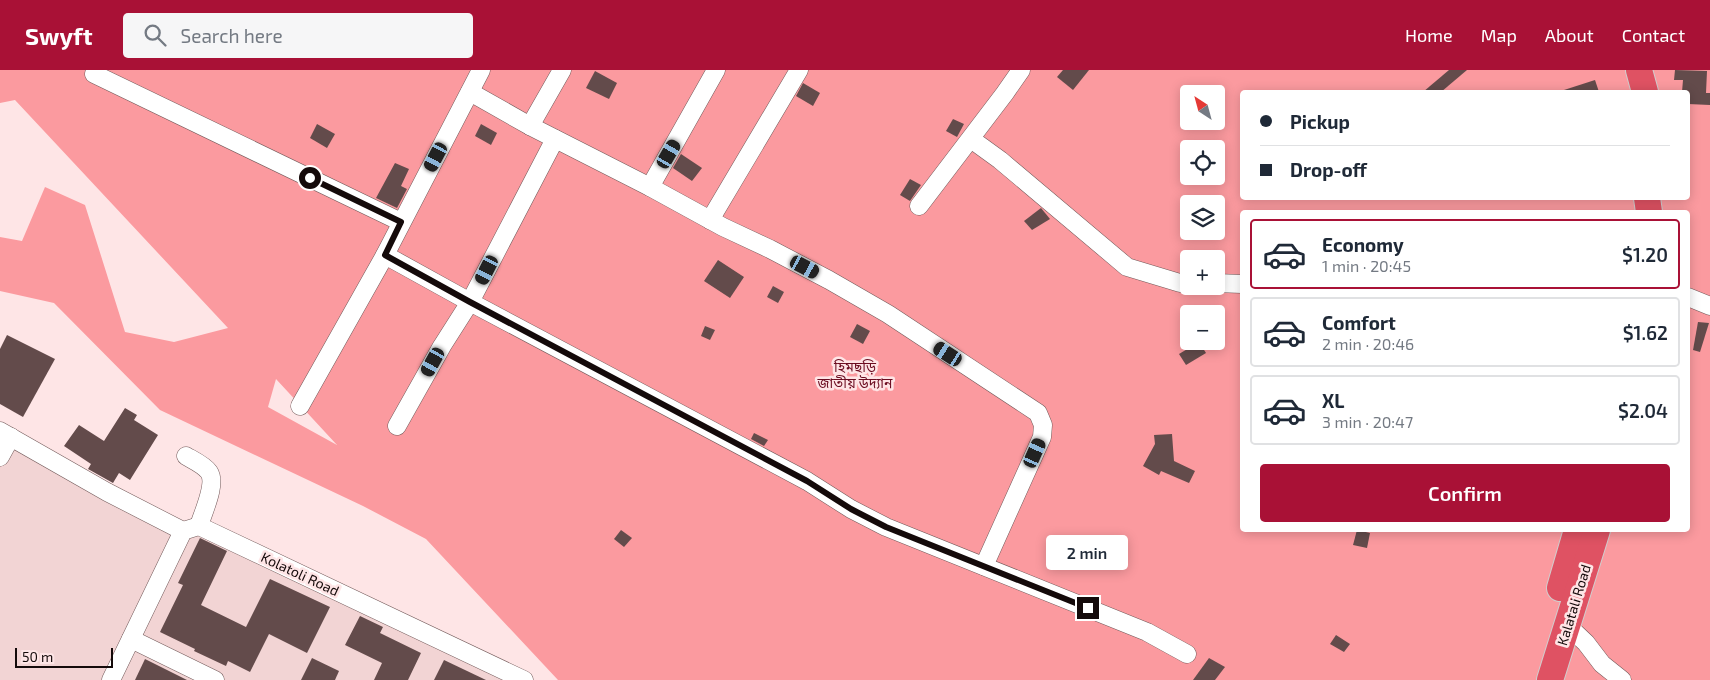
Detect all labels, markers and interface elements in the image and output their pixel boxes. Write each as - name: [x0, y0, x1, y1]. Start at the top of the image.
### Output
- search box: [123, 13, 473, 58]
- text: Swyft: [25, 21, 93, 50]
- icon: search: [141, 21, 169, 49]
- text: Search here: [181, 24, 283, 47]
- text: Home: [1405, 24, 1453, 46]
- text: Map: [1481, 24, 1517, 46]
- text: About: [1545, 24, 1594, 46]
- text: Contact: [1622, 24, 1685, 46]
- north arrow: [1180, 85, 1225, 130]
- map controls: [1180, 85, 1225, 350]
- text: Pickup: [1290, 110, 1350, 133]
- car: [655, 137, 682, 171]
- car: [422, 140, 449, 174]
- button: locate: [1180, 140, 1225, 185]
- text: Drop-off: [1290, 158, 1367, 181]
- route start: [299, 167, 321, 189]
- button: layers: [1180, 195, 1225, 240]
- icon: car: [1262, 232, 1307, 277]
- text: Economy: [1322, 233, 1404, 256]
- text: $1.20: [1622, 243, 1668, 266]
- button: +: [1180, 250, 1225, 295]
- car: [473, 253, 500, 287]
- car: [788, 253, 821, 281]
- text: 1 min · 20:45: [1322, 256, 1411, 275]
- button: −: [1180, 305, 1225, 350]
- icon: car: [1262, 310, 1307, 355]
- text: Comfort: [1322, 311, 1396, 334]
- text: $1.62: [1623, 321, 1668, 344]
- text: 2 min · 20:46: [1322, 334, 1414, 353]
- car: [931, 340, 964, 368]
- car: [419, 345, 446, 379]
- park label: হিমছড়ি জাতীয় উদ্যান: [817, 358, 893, 391]
- icon: car: [1262, 388, 1307, 433]
- text: XL: [1322, 389, 1344, 412]
- text: $2.04: [1618, 399, 1668, 422]
- text: 3 min · 20:47: [1322, 412, 1413, 431]
- car: [1022, 436, 1047, 470]
- button: Confirm: [1260, 464, 1670, 522]
- callout: 2 min: [1047, 536, 1129, 570]
- text: 2 min: [1067, 543, 1107, 562]
- street label: Kolatoli Road: [258, 548, 342, 599]
- street label: Kalatali Road: [1553, 562, 1594, 647]
- route end: [1077, 597, 1099, 619]
- scale bar: [15, 645, 112, 668]
- text: 50 m: [22, 648, 53, 665]

